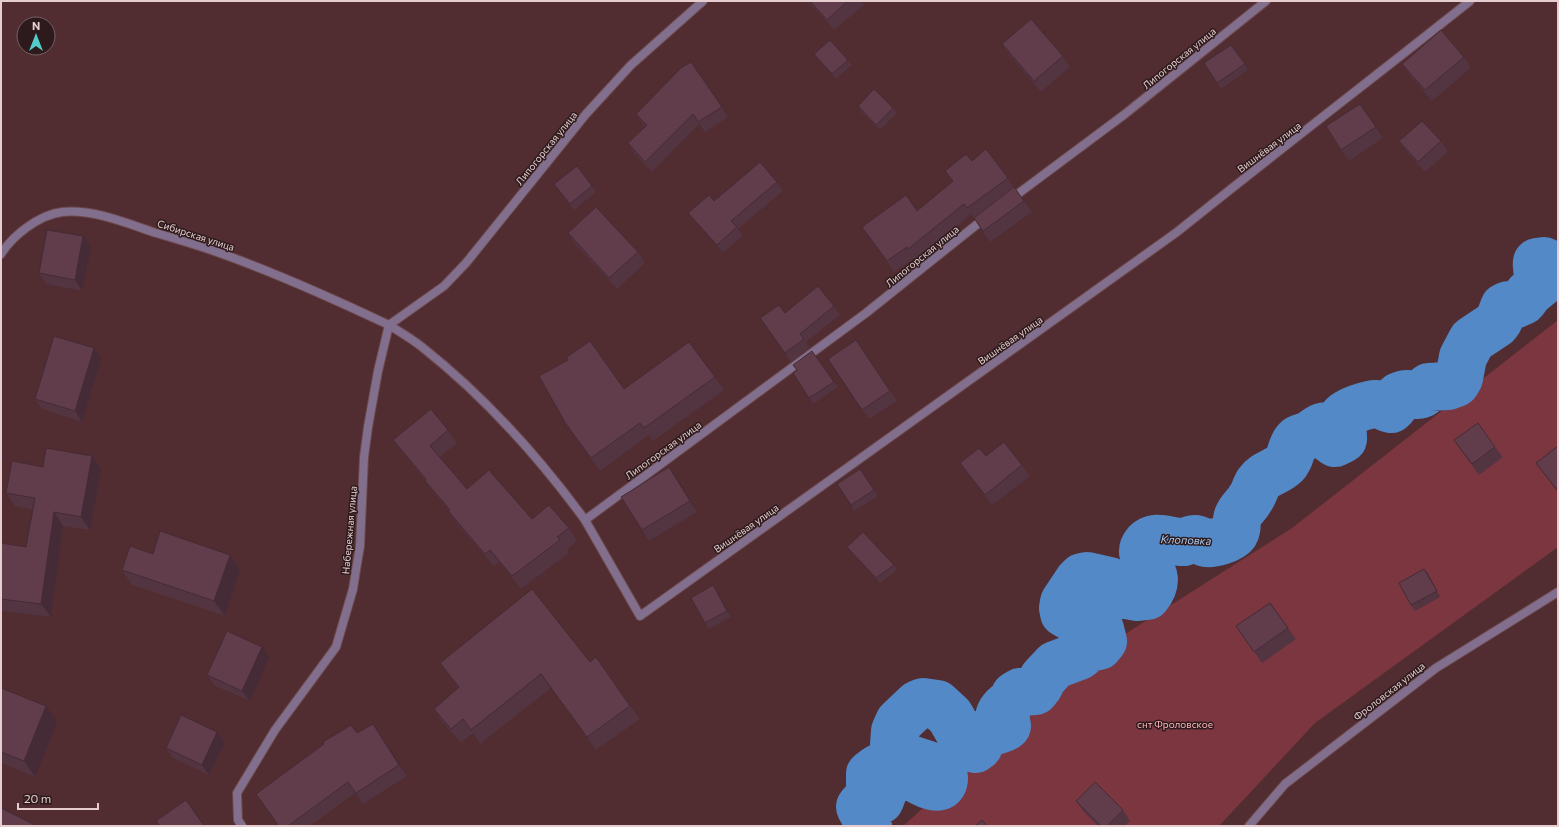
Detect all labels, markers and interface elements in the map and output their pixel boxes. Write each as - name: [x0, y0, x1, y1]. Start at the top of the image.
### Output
- north arrow: [16, 16, 56, 56]
- text: N: [32, 19, 40, 32]
- street label: Липогорская улица: [1140, 25, 1218, 91]
- street label: Липогорская улица: [513, 109, 579, 187]
- street label: Вишнёвая улица: [1235, 119, 1303, 175]
- street label: Сибирская улица: [156, 217, 236, 253]
- street label: Липогорская улица: [883, 223, 961, 289]
- street label: Вишнёвая улица: [975, 313, 1045, 367]
- street label: Липогорская улица: [623, 418, 703, 482]
- street label: Набережная улица: [339, 485, 359, 575]
- street label: Вишнёвая улица: [711, 501, 781, 555]
- water label: Клоповка: [1161, 532, 1212, 547]
- street label: Фроловская улица: [1351, 659, 1427, 723]
- park label: снт Фроловское: [1137, 718, 1213, 730]
- scale bar: [18, 785, 98, 811]
- text: 20 m: [24, 791, 51, 805]

